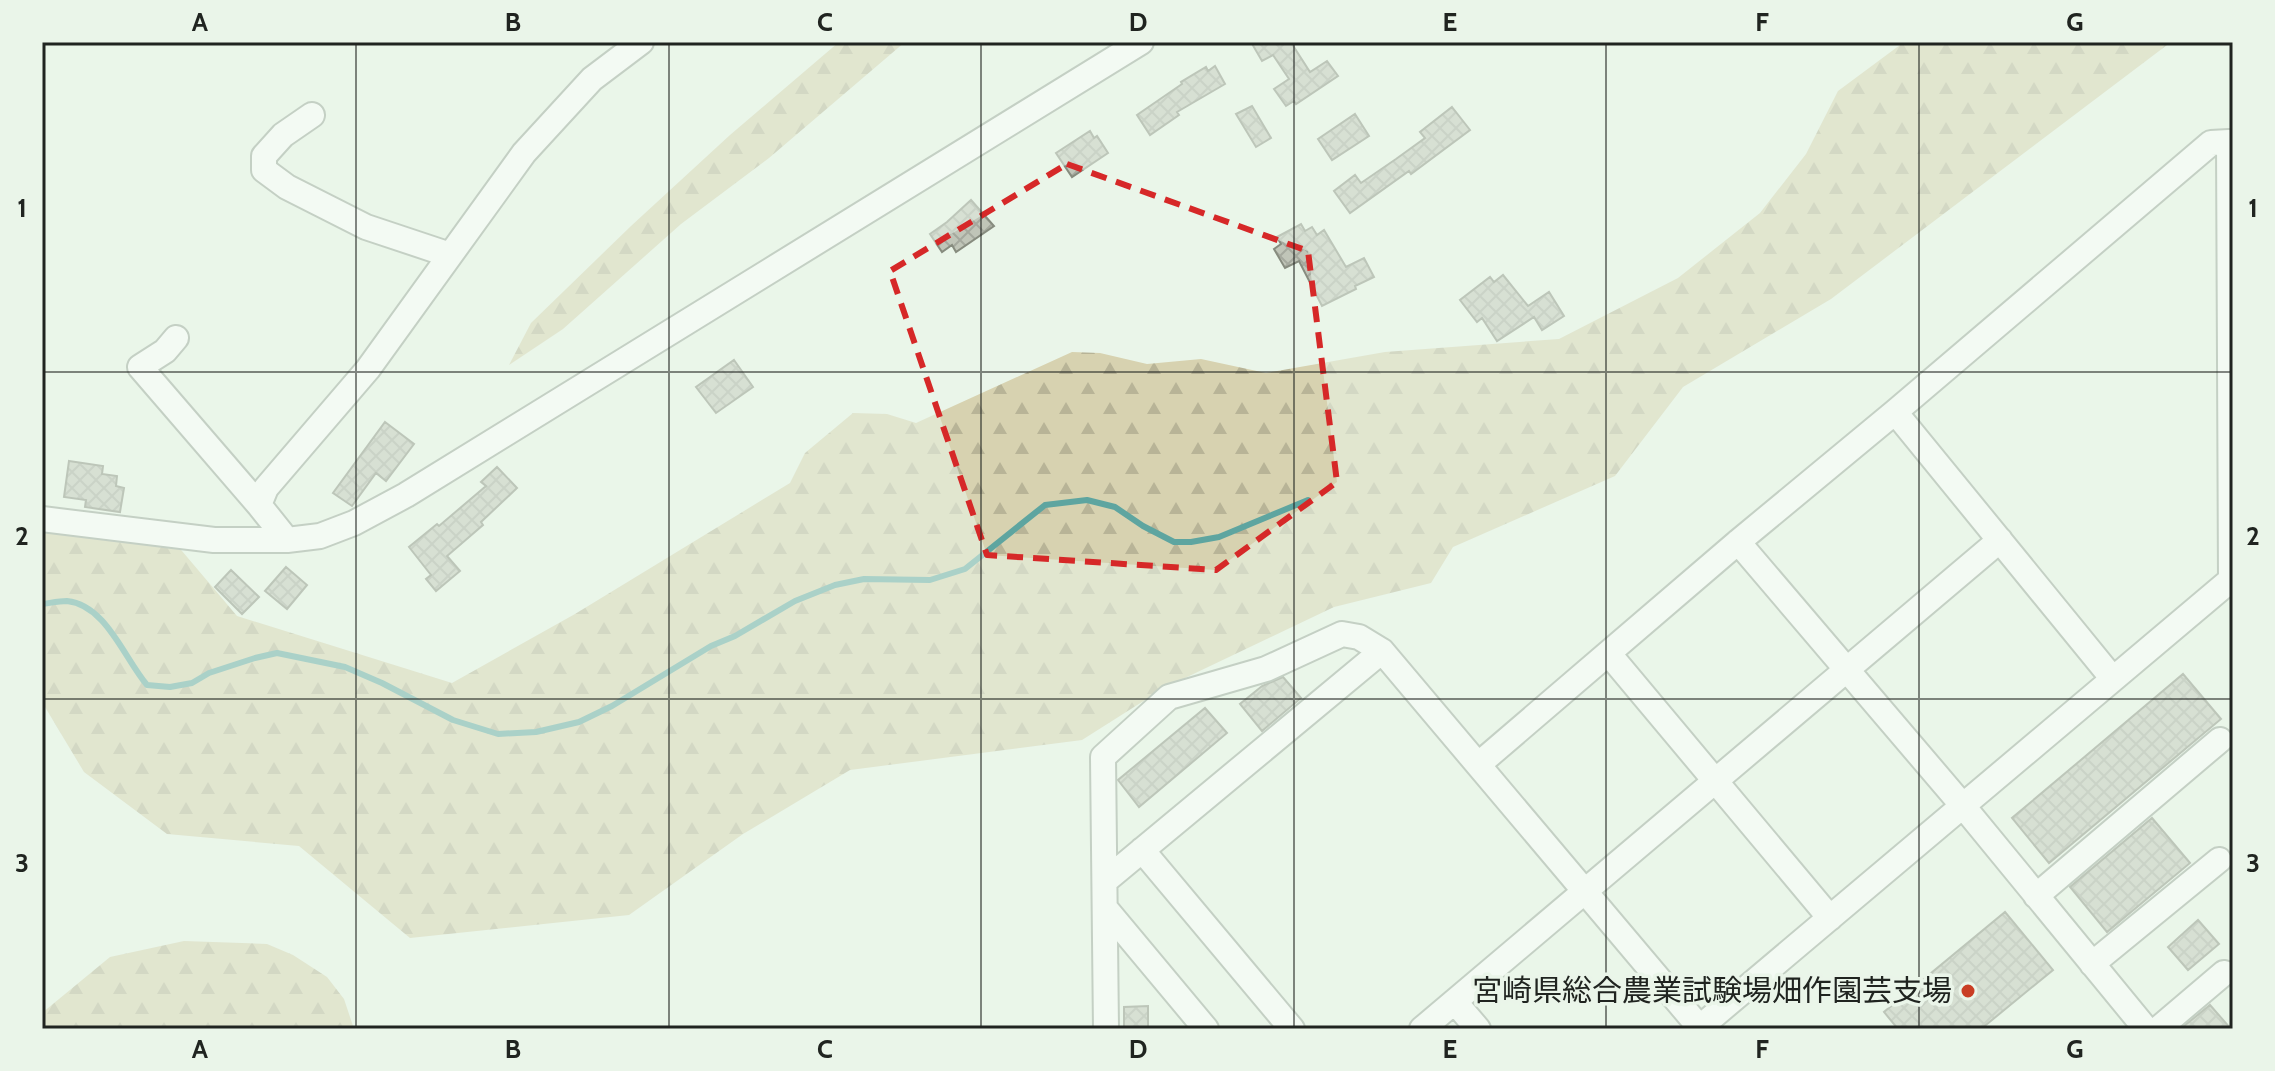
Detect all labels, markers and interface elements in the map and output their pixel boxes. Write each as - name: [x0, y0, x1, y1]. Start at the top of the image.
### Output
- text: A: [192, 6, 209, 38]
- text: B: [505, 6, 521, 38]
- text: C: [817, 6, 833, 38]
- text: D: [1129, 6, 1147, 38]
- text: E: [1443, 6, 1457, 38]
- text: F: [1755, 6, 1769, 38]
- text: G: [2066, 6, 2084, 38]
- text: 1: [17, 192, 27, 224]
- text: 1: [2248, 192, 2258, 224]
- text: 2: [15, 520, 29, 552]
- text: 2: [2246, 520, 2260, 552]
- text: 3: [15, 847, 29, 879]
- text: 3: [2246, 847, 2260, 879]
- place label: 宮崎県総合農業試験場畑作園芸支場: [1472, 972, 1952, 1009]
- marker: 宮崎県総合農業試験場畑作園芸支場: [1959, 982, 1977, 1000]
- text: A: [192, 1033, 209, 1065]
- text: B: [505, 1033, 521, 1065]
- text: C: [817, 1033, 833, 1065]
- text: D: [1129, 1033, 1147, 1065]
- text: E: [1443, 1033, 1457, 1065]
- text: F: [1755, 1033, 1769, 1065]
- text: G: [2066, 1033, 2084, 1065]

